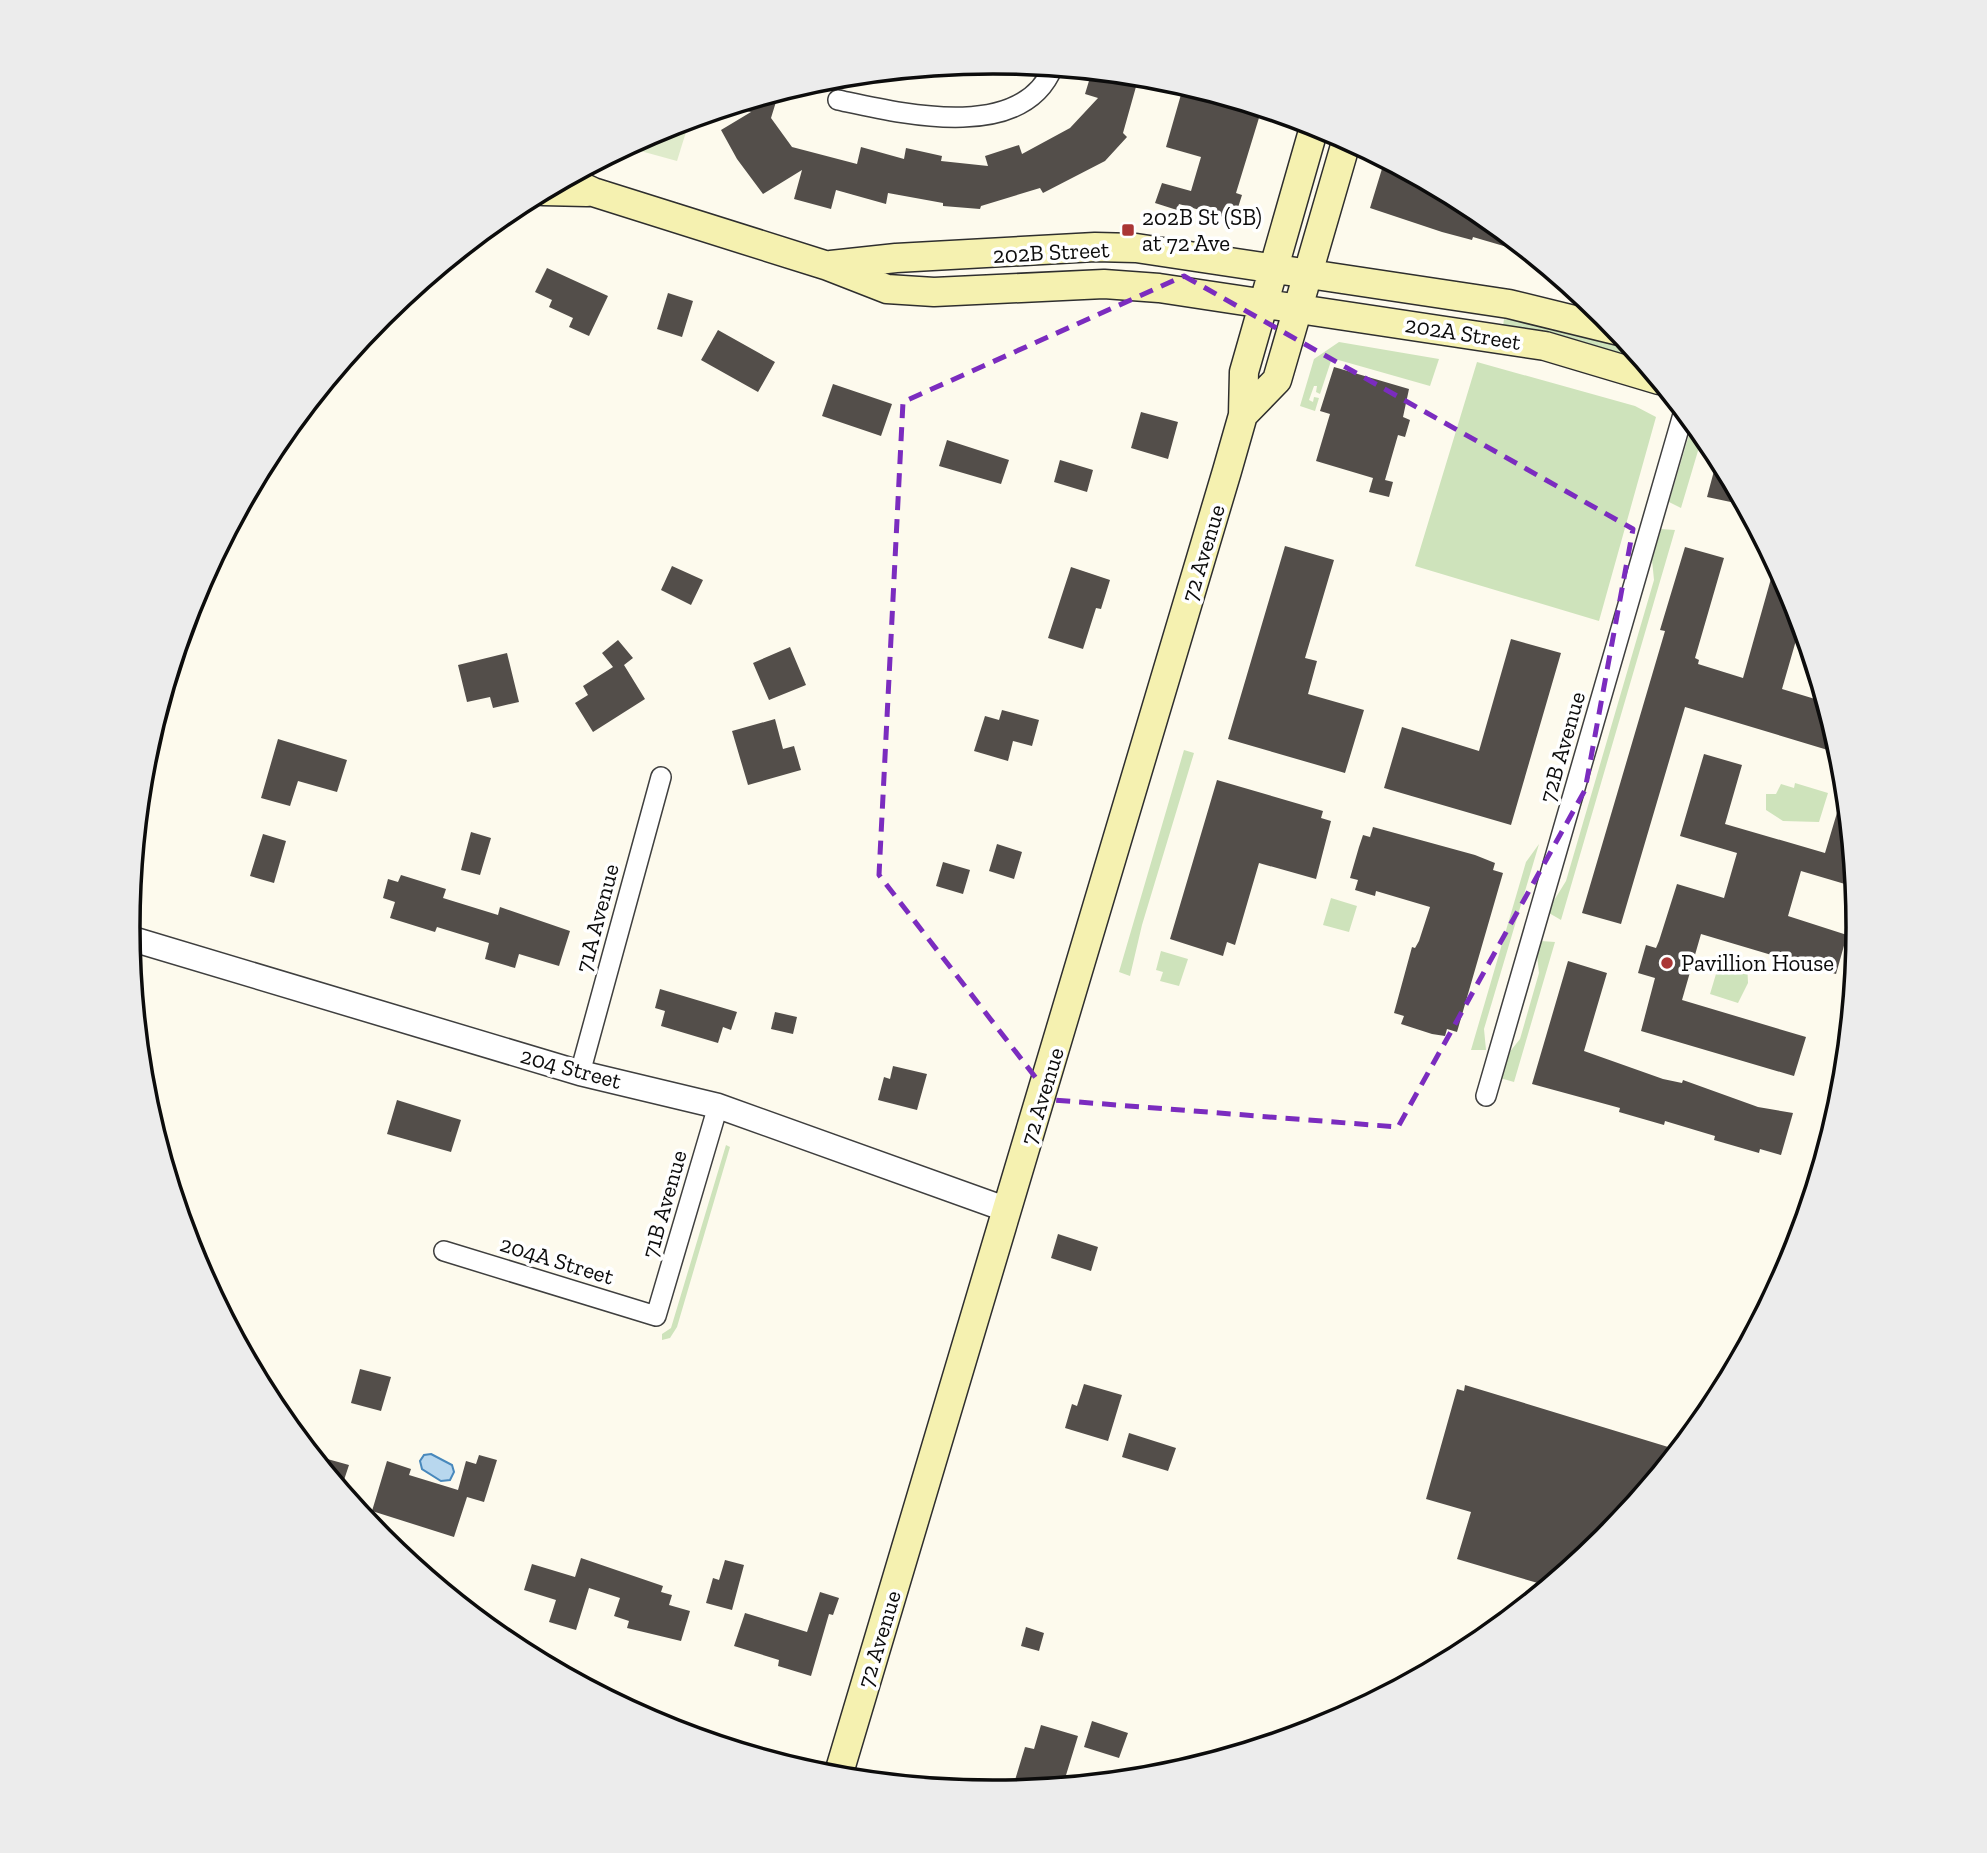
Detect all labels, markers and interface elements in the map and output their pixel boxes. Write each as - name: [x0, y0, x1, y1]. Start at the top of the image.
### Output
- place label: 202B St (SB) at 72 Ave: [1142, 203, 1262, 257]
- marker: 202B St (SB) at 72 Ave: [1120, 222, 1136, 238]
- street label: 202B Street: [992, 235, 1110, 269]
- street label: 202A Street: [1403, 310, 1523, 356]
- street label: 72 Avenue: [1175, 501, 1231, 605]
- street label: 72B Avenue: [1533, 688, 1591, 806]
- street label: 71A Avenue: [569, 861, 625, 975]
- place label: Pavillion House: [1681, 949, 1834, 977]
- marker: Pavillion House: [1659, 955, 1675, 971]
- street label: 204 Street: [517, 1041, 625, 1095]
- street label: 72 Avenue: [1014, 1044, 1070, 1148]
- street label: 71B Avenue: [635, 1147, 693, 1261]
- street label: 204A Street: [497, 1229, 618, 1291]
- street label: 72 Avenue: [851, 1587, 907, 1691]

